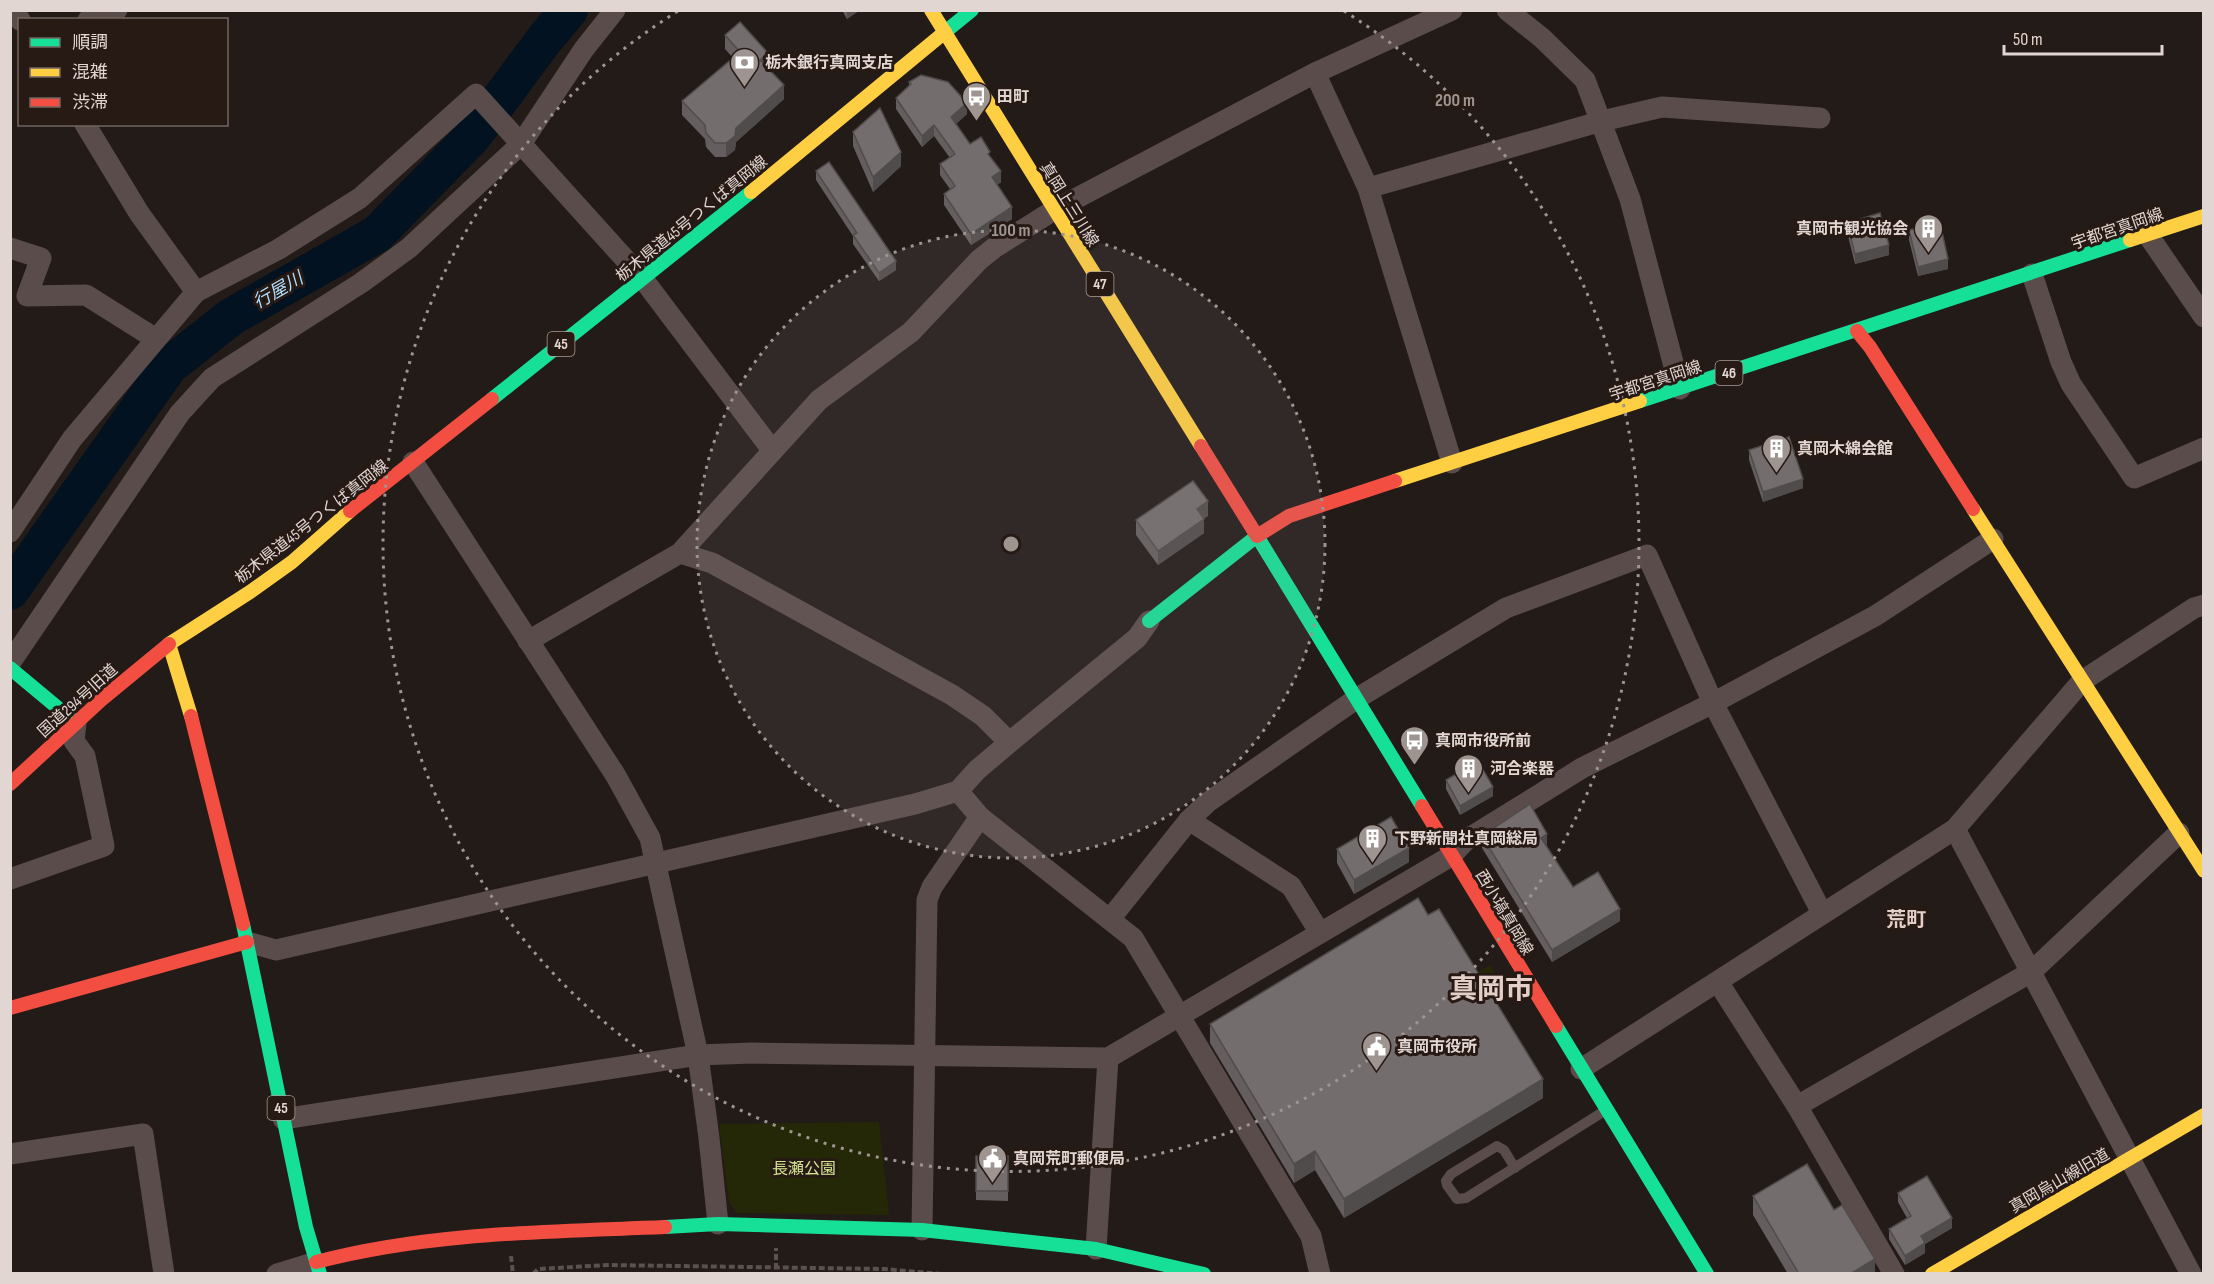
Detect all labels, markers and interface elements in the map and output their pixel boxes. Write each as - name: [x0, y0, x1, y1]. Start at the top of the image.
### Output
- legend: [18, 18, 228, 126]
- scale bar: [2004, 18, 2162, 56]
- text: 50 m: [2013, 29, 2043, 50]
- text: 順調: [72, 32, 108, 53]
- bank icon: 栃木銀行真岡支店: [728, 46, 760, 88]
- place label: 栃木銀行真岡支店: [765, 54, 893, 73]
- text: 混雑: [72, 62, 108, 83]
- bus stop icon: 田町: [960, 80, 992, 122]
- place label: 田町: [997, 88, 1029, 107]
- text: 200 m: [1435, 90, 1475, 111]
- text: 渋滞: [72, 92, 108, 113]
- street label: 栃木県道45号つくば真岡線: [612, 152, 771, 286]
- street label: 真岡上三川線: [1035, 159, 1102, 251]
- street label: 宇都宮真岡線: [2069, 205, 2166, 254]
- building icon: 真岡市観光協会: [1913, 212, 1945, 254]
- text: 100 m: [992, 220, 1031, 241]
- place label: 真岡市観光協会: [1796, 220, 1908, 239]
- water label: 行屋川: [250, 267, 309, 313]
- road number: 47: [1086, 272, 1114, 296]
- road number: 45: [548, 332, 574, 356]
- street label: 宇都宮真岡線: [1607, 358, 1704, 405]
- road number: 46: [1716, 361, 1742, 385]
- building icon: 真岡木綿会館: [1760, 432, 1792, 474]
- place label: 真岡木綿会館: [1797, 440, 1893, 459]
- street label: 栃木県道45号つくば真岡線: [232, 456, 392, 588]
- centre of rings: [1001, 534, 1021, 554]
- street label: 国道294号旧道: [34, 660, 122, 742]
- bus stop icon: 真岡市役所前: [1398, 724, 1430, 766]
- place label: 真岡市役所前: [1435, 732, 1531, 751]
- building icon: 河合楽器: [1453, 752, 1485, 794]
- place label: 河合楽器: [1490, 760, 1555, 779]
- building icon: 下野新聞社真岡総局: [1357, 822, 1389, 864]
- place label: 下野新聞社真岡総局: [1394, 829, 1538, 849]
- street label: 西小塙真岡線: [1471, 867, 1537, 959]
- district label: 荒町: [1886, 908, 1926, 932]
- district label: 真岡市: [1449, 973, 1533, 1006]
- public building icon: 真岡市役所: [1360, 1030, 1392, 1072]
- place label: 真岡市役所: [1397, 1038, 1477, 1057]
- road number: 45: [268, 1096, 294, 1120]
- public building icon: 真岡荒町郵便局: [976, 1142, 1008, 1184]
- street label: 真岡烏山線旧道: [2006, 1145, 2113, 1218]
- place label: 真岡荒町郵便局: [1013, 1150, 1125, 1169]
- park label: 長瀬公園: [772, 1160, 836, 1179]

